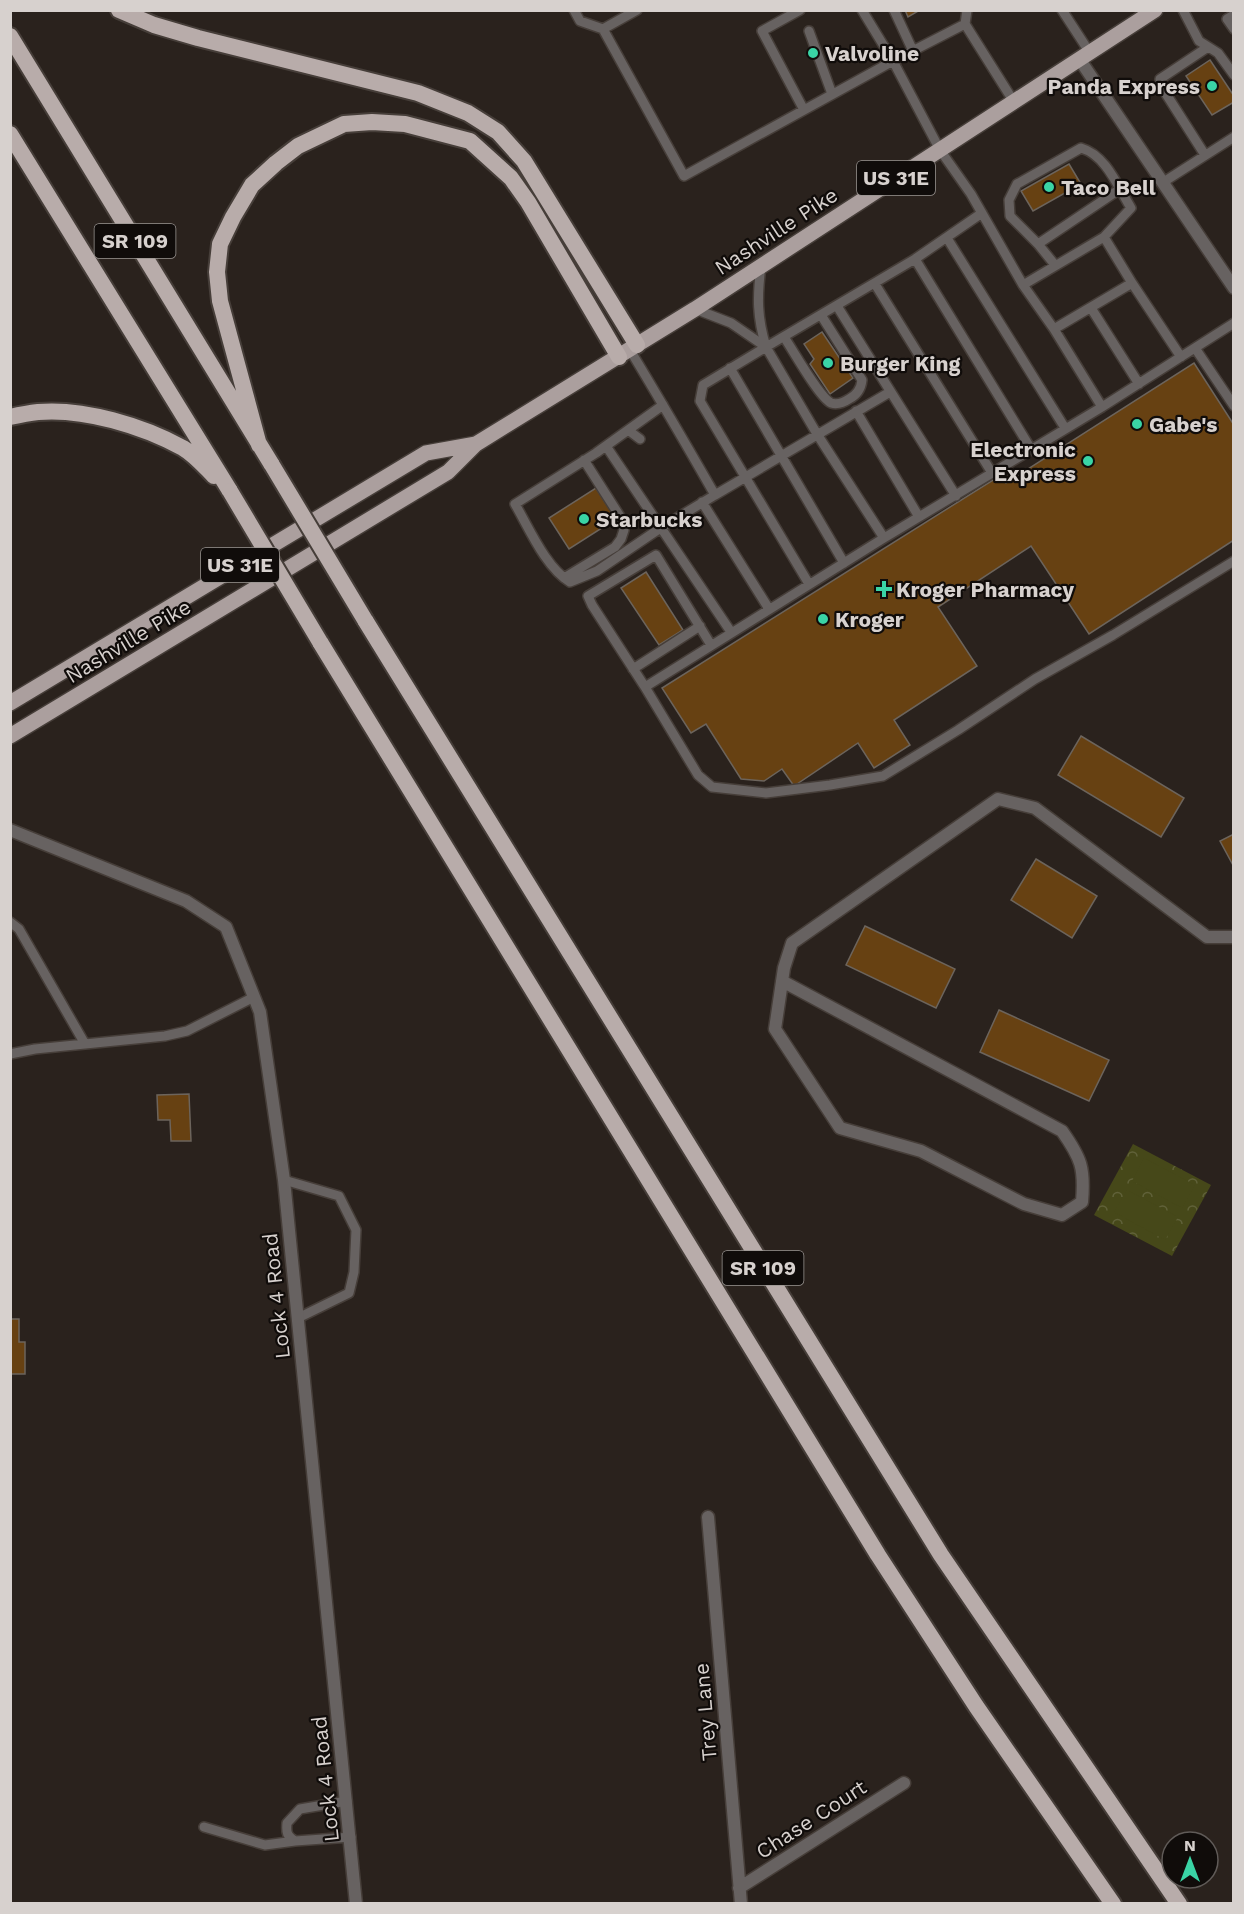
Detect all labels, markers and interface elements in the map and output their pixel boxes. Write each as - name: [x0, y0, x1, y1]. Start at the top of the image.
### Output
- place label: Valvoline: [825, 41, 919, 66]
- marker: Valvoline: [806, 46, 820, 60]
- place label: Panda Express: [1047, 74, 1200, 99]
- marker: Panda Express: [1205, 79, 1219, 93]
- road number: US 31E: [857, 161, 935, 195]
- place label: Taco Bell: [1061, 175, 1156, 200]
- marker: Taco Bell: [1042, 180, 1056, 194]
- street label: Nashville Pike: [710, 182, 842, 280]
- road number: SR 109: [94, 224, 176, 258]
- place label: Burger King: [840, 351, 961, 376]
- marker: Burger King: [821, 356, 835, 370]
- place label: Gabe's: [1149, 412, 1218, 437]
- marker: Gabe's: [1130, 417, 1144, 431]
- place label: Electronic Express: [970, 437, 1076, 486]
- marker: Electronic Express: [1081, 454, 1095, 468]
- place label: Starbucks: [596, 507, 702, 532]
- marker: Starbucks: [577, 512, 591, 526]
- road number: US 31E: [201, 548, 279, 582]
- place label: Kroger Pharmacy: [896, 577, 1074, 602]
- marker: Kroger Pharmacy: [877, 582, 891, 596]
- street label: Nashville Pike: [61, 594, 195, 688]
- place label: Kroger: [835, 607, 904, 632]
- marker: Kroger: [816, 612, 830, 626]
- street label: Lock 4 Road: [257, 1232, 295, 1360]
- road number: SR 109: [722, 1251, 804, 1285]
- street label: Trey Lane: [688, 1662, 722, 1762]
- street label: Lock 4 Road: [306, 1715, 344, 1843]
- street label: Chase Court: [751, 1774, 871, 1864]
- north arrow: [1160, 1830, 1220, 1890]
- text: N: [1184, 1836, 1196, 1855]

